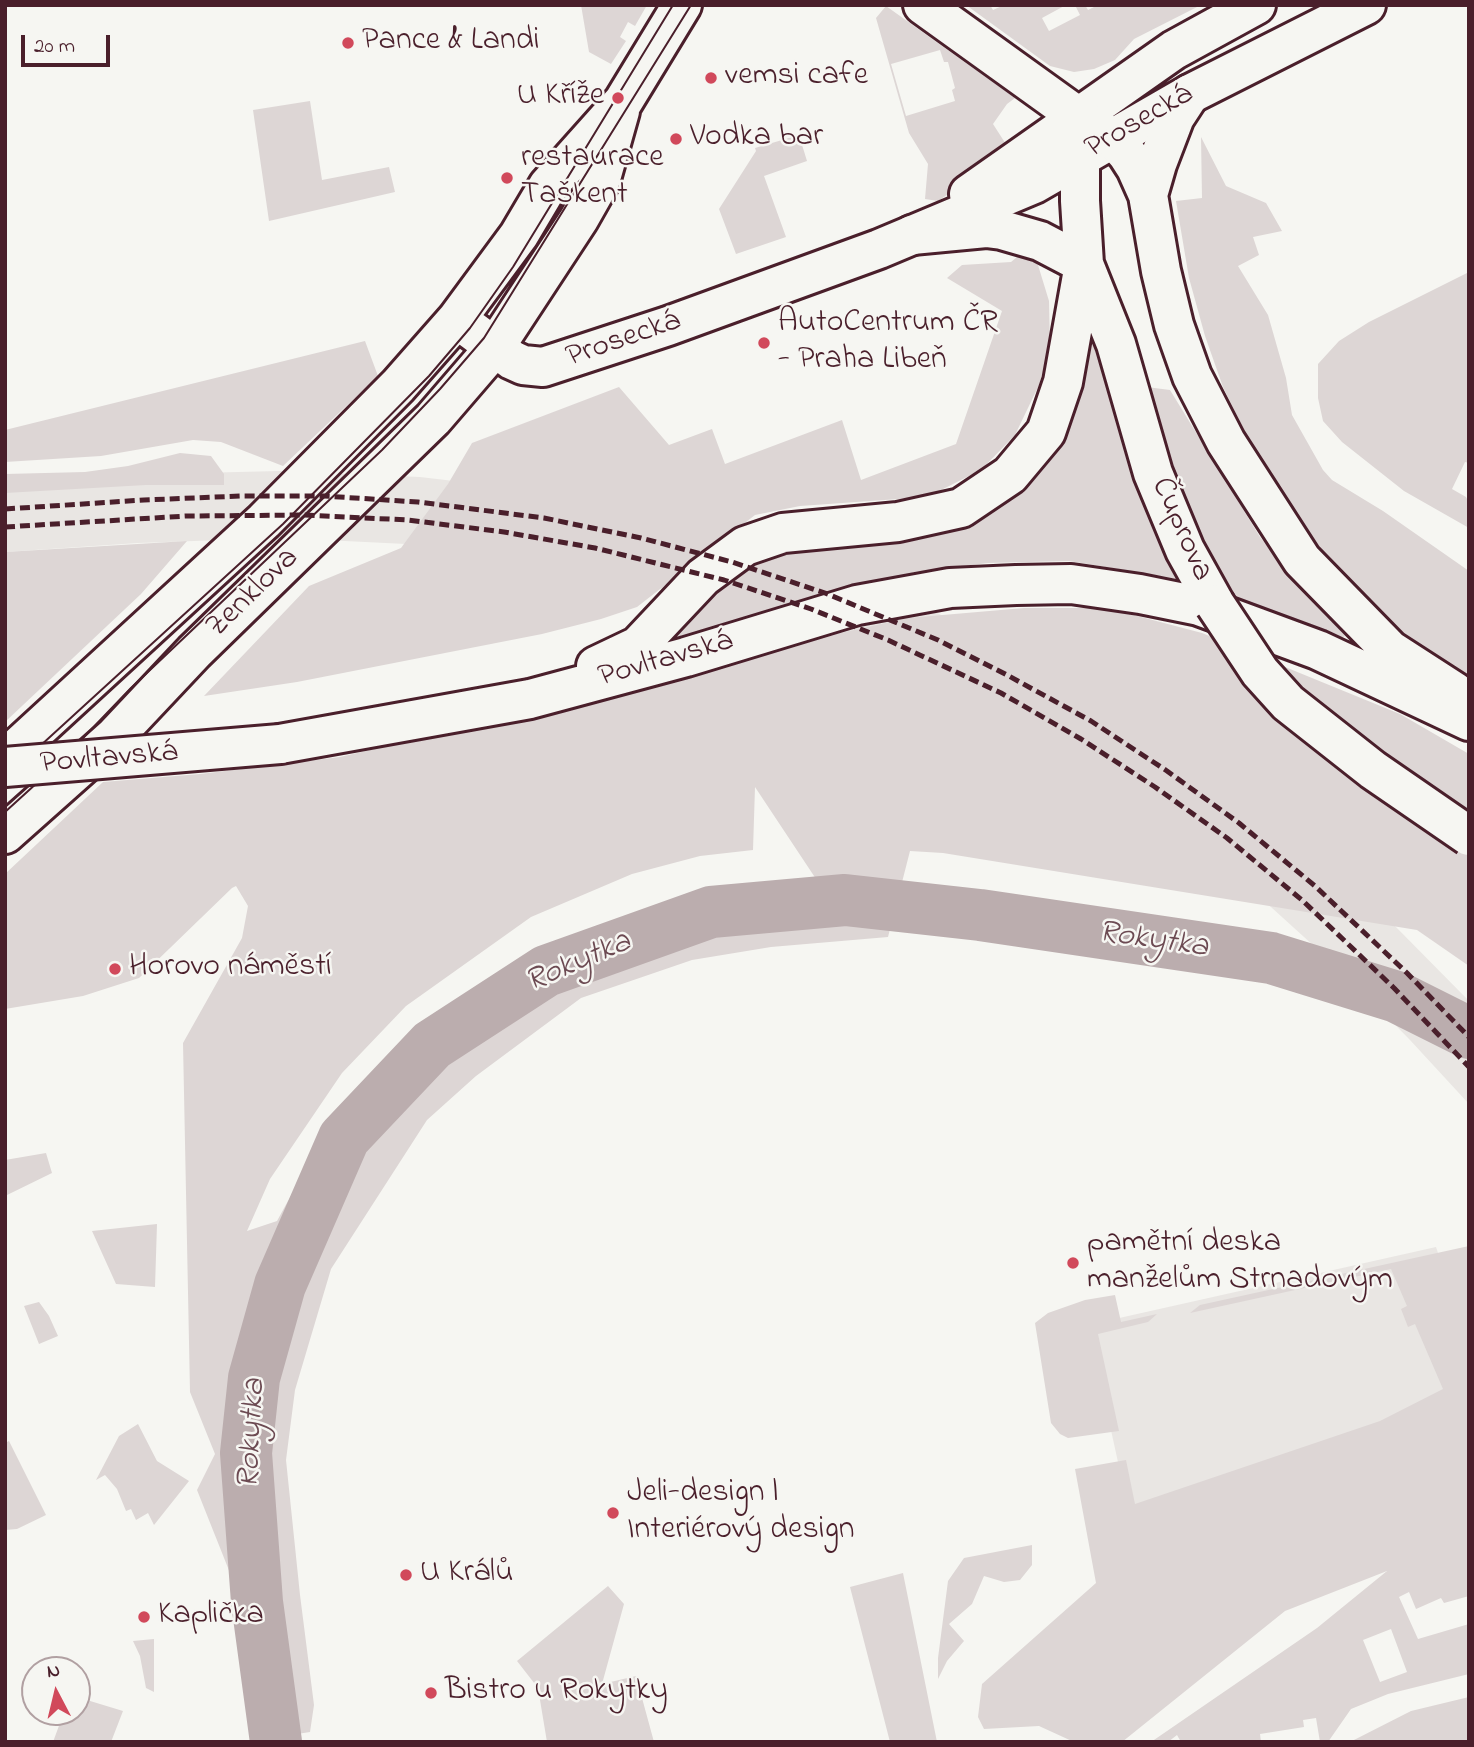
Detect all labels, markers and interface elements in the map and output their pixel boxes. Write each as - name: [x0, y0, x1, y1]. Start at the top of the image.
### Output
- scale bar: [24, 21, 114, 65]
- place label: Pance & Landi: [362, 24, 539, 62]
- text: 20 m: [34, 32, 75, 62]
- marker: Pance & Landi: [340, 35, 356, 51]
- place label: vemsi cafe: [725, 59, 868, 97]
- marker: vemsi cafe: [703, 70, 719, 86]
- street label: Prosecká: [1079, 77, 1201, 169]
- place label: U Kříže: [517, 79, 604, 117]
- marker: U Kříže: [610, 90, 626, 106]
- place label: Vodka bar: [690, 120, 823, 158]
- marker: Vodka bar: [668, 131, 684, 147]
- place label: restaurace Taškent: [521, 141, 664, 216]
- marker: restaurace Taškent: [499, 170, 515, 186]
- street label: Prosecká: [562, 304, 686, 378]
- place label: AutoCentrum ČR - Praha Libeň: [778, 306, 998, 381]
- marker: AutoCentrum ČR - Praha Libeň: [756, 335, 772, 351]
- street label: Čuprova: [1140, 472, 1220, 588]
- street label: Zenklova: [200, 541, 308, 647]
- street label: Povltavská: [594, 624, 738, 698]
- street label: Povltavská: [39, 735, 179, 785]
- water label: Rokytka: [1095, 915, 1211, 969]
- water label: Rokytka: [520, 924, 638, 1004]
- place label: Horovo náměstí: [129, 950, 332, 988]
- marker: Horovo náměstí: [107, 961, 123, 977]
- place label: pamětní deska manželům Strnadovým: [1087, 1226, 1393, 1301]
- marker: pamětní deska manželům Strnadovým: [1065, 1255, 1081, 1271]
- water label: Rokytka: [231, 1378, 277, 1490]
- place label: Jeli-design | Interiérový design: [627, 1476, 855, 1551]
- marker: Jeli-design | Interiérový design: [605, 1505, 621, 1521]
- place label: U Králů: [420, 1556, 513, 1594]
- marker: U Králů: [398, 1567, 414, 1583]
- place label: Kaplička: [158, 1598, 264, 1636]
- marker: Kaplička: [136, 1609, 152, 1625]
- north arrow: [21, 1656, 91, 1726]
- text: N: [46, 1657, 62, 1686]
- place label: Bistro u Rokytky: [445, 1674, 668, 1712]
- marker: Bistro u Rokytky: [423, 1685, 439, 1701]

